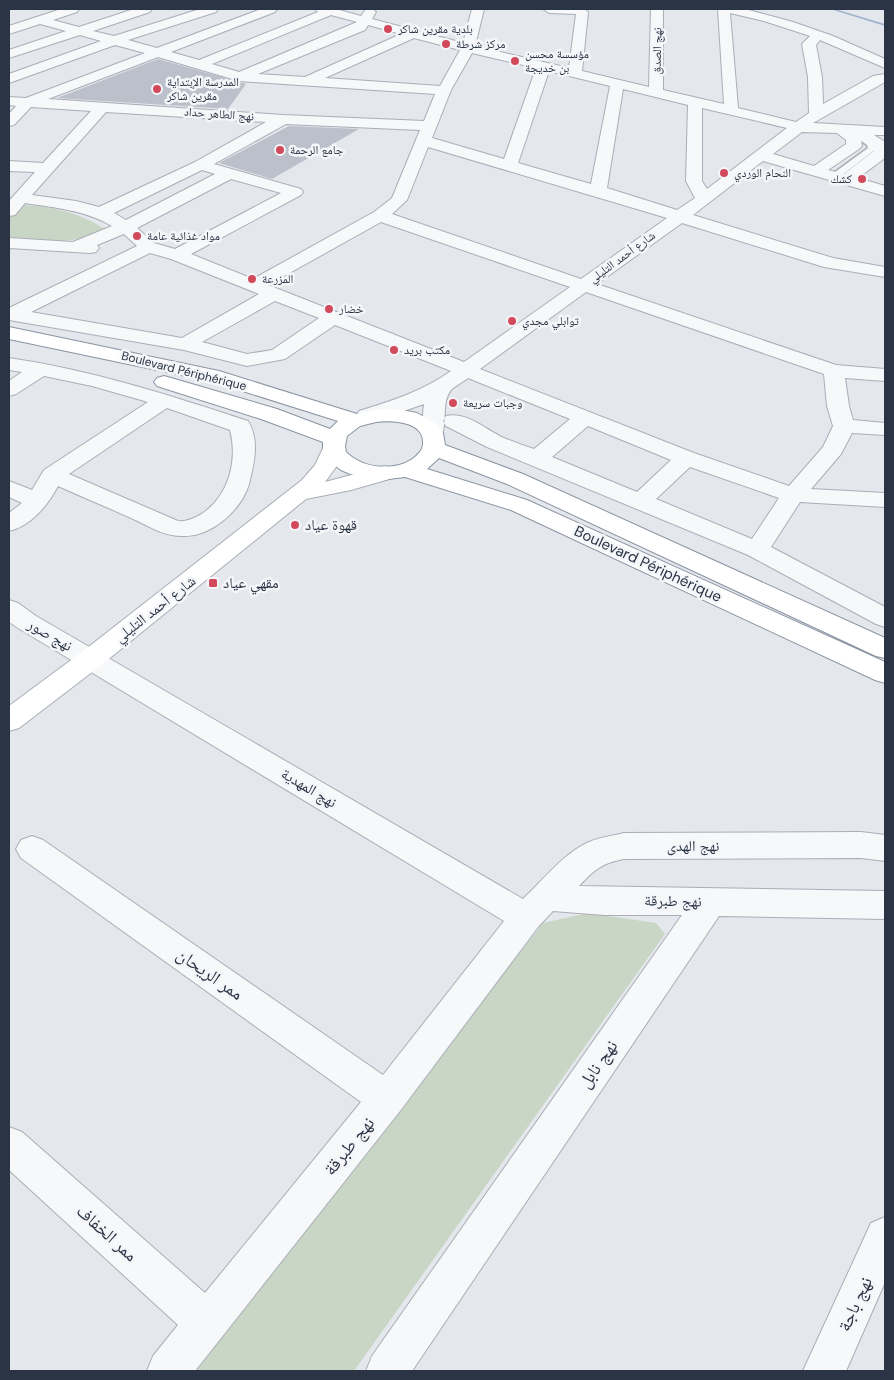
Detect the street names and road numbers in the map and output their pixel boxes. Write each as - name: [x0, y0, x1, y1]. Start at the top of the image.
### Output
- street label: نهج الصدق: [649, 27, 665, 75]
- street label: نهج الطاهر حداد: [183, 104, 255, 124]
- street label: شارع أحمد التليلي: [586, 227, 660, 288]
- street label: Boulevard Périphérique: [120, 348, 248, 394]
- street label: Boulevard Périphérique: [571, 521, 725, 607]
- street label: شارع أحمد التليلي: [110, 571, 201, 649]
- street label: نهج صور: [23, 614, 76, 656]
- street label: نهج المهدية: [277, 764, 341, 812]
- street label: نهج الهدى: [667, 836, 719, 856]
- street label: نهج طبرقة: [644, 891, 702, 911]
- street label: ممر الريحان: [172, 942, 248, 1006]
- street label: نهج نابل: [573, 1035, 623, 1093]
- street label: نهج طبرقة: [318, 1112, 380, 1180]
- street label: ممر الخفاف: [71, 1199, 143, 1267]
- street label: نهج باجة: [832, 1273, 878, 1335]

